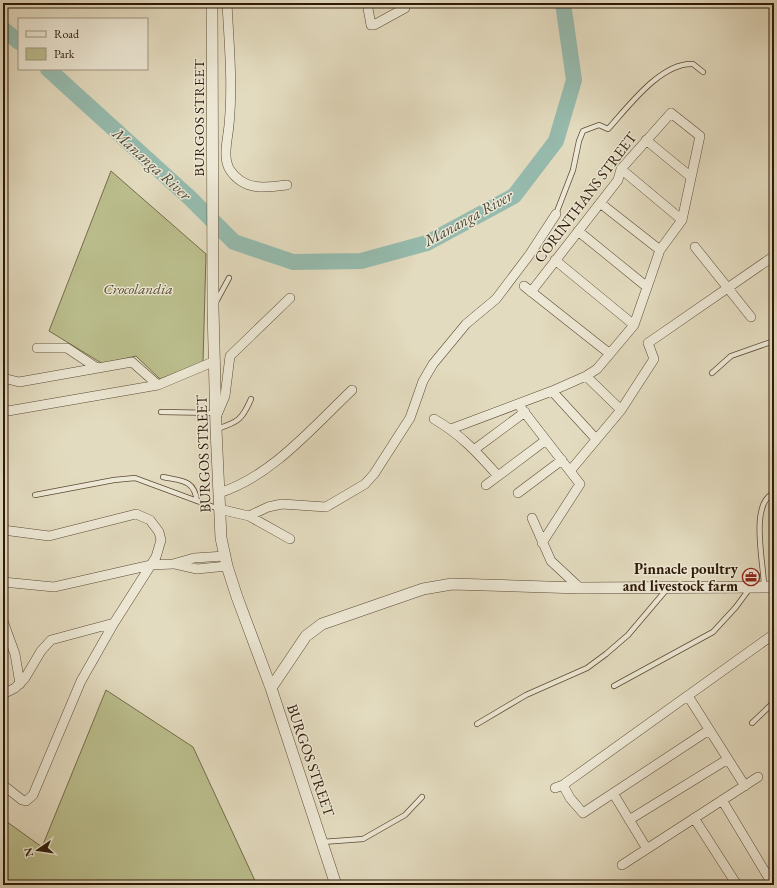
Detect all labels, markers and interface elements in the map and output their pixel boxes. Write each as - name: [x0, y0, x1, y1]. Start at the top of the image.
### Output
- legend: [18, 18, 148, 70]
- text: Road: [54, 26, 80, 42]
- text: Park: [54, 46, 75, 62]
- street label: BURGOS STREET: [189, 58, 208, 177]
- water label: Mananga River: [107, 122, 196, 206]
- street label: CORINTHANS STREET: [530, 127, 641, 266]
- water label: Mananga River: [419, 184, 517, 252]
- park label: Crocolandia: [103, 279, 173, 298]
- street label: BURGOS STREET: [191, 394, 215, 513]
- place label: Pinnacle poultry and livestock farm: [623, 559, 739, 595]
- office icon: Pinnacle poultry and livestock farm: [741, 567, 761, 587]
- street label: BURGOS STREET: [283, 701, 339, 820]
- north arrow: [18, 830, 58, 870]
- text: N: [20, 846, 36, 858]

